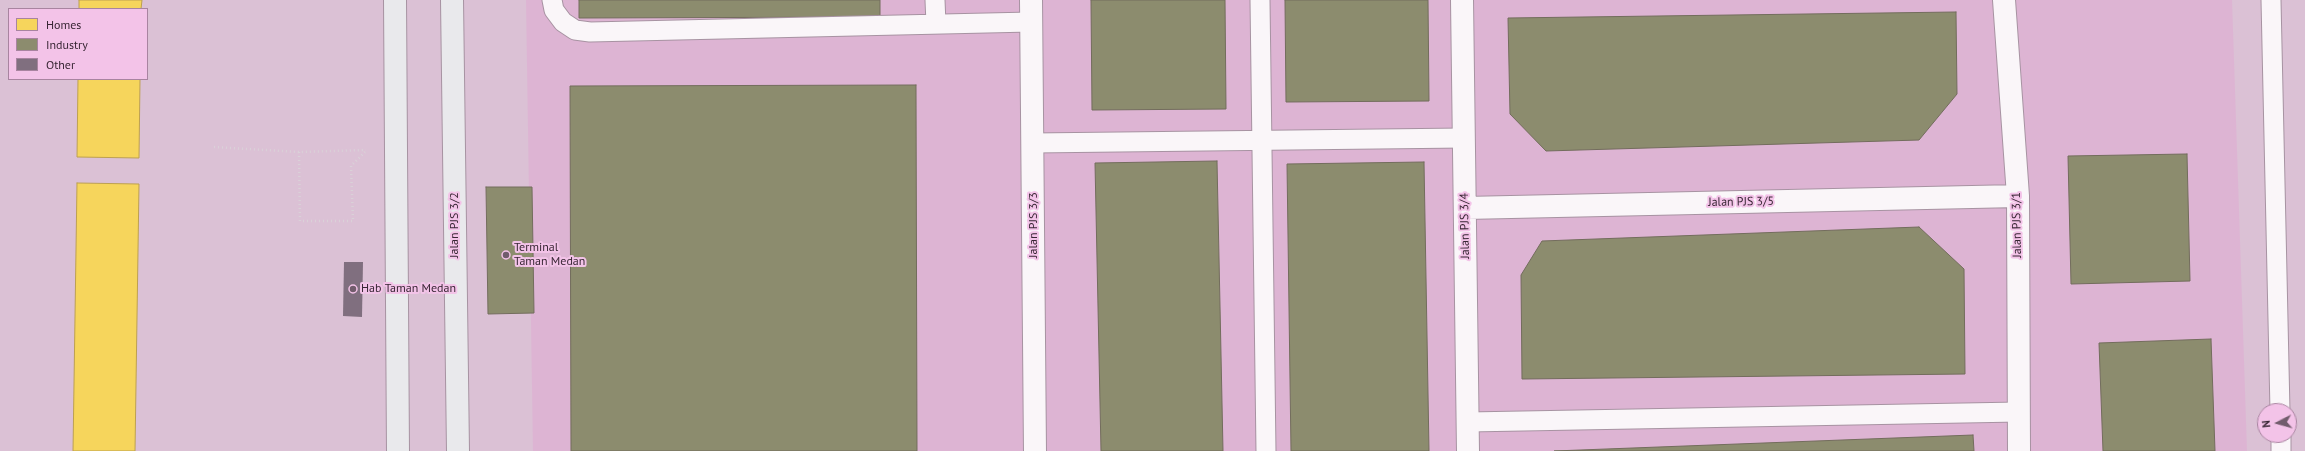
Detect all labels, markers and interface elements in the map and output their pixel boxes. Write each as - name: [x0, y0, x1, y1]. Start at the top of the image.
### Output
- legend: [8, 8, 148, 80]
- text: Homes: [46, 17, 81, 32]
- text: Industry: [46, 37, 88, 52]
- text: Other: [46, 57, 75, 72]
- street label: Jalan PJS 3/2: [448, 192, 462, 258]
- street label: Jalan PJS 3/3: [1027, 192, 1041, 258]
- street label: Jalan PJS 3/1: [2009, 192, 2025, 258]
- street label: Jalan PJS 3/4: [1457, 193, 1473, 259]
- street label: Jalan PJS 3/5: [1708, 194, 1774, 210]
- place label: Terminal Taman Medan: [514, 241, 585, 269]
- marker: Terminal Taman Medan: [501, 250, 511, 260]
- place label: Hab Taman Medan: [361, 282, 456, 296]
- marker: Hab Taman Medan: [348, 284, 358, 294]
- north arrow: [2257, 403, 2297, 443]
- text: N: [2259, 420, 2273, 428]

